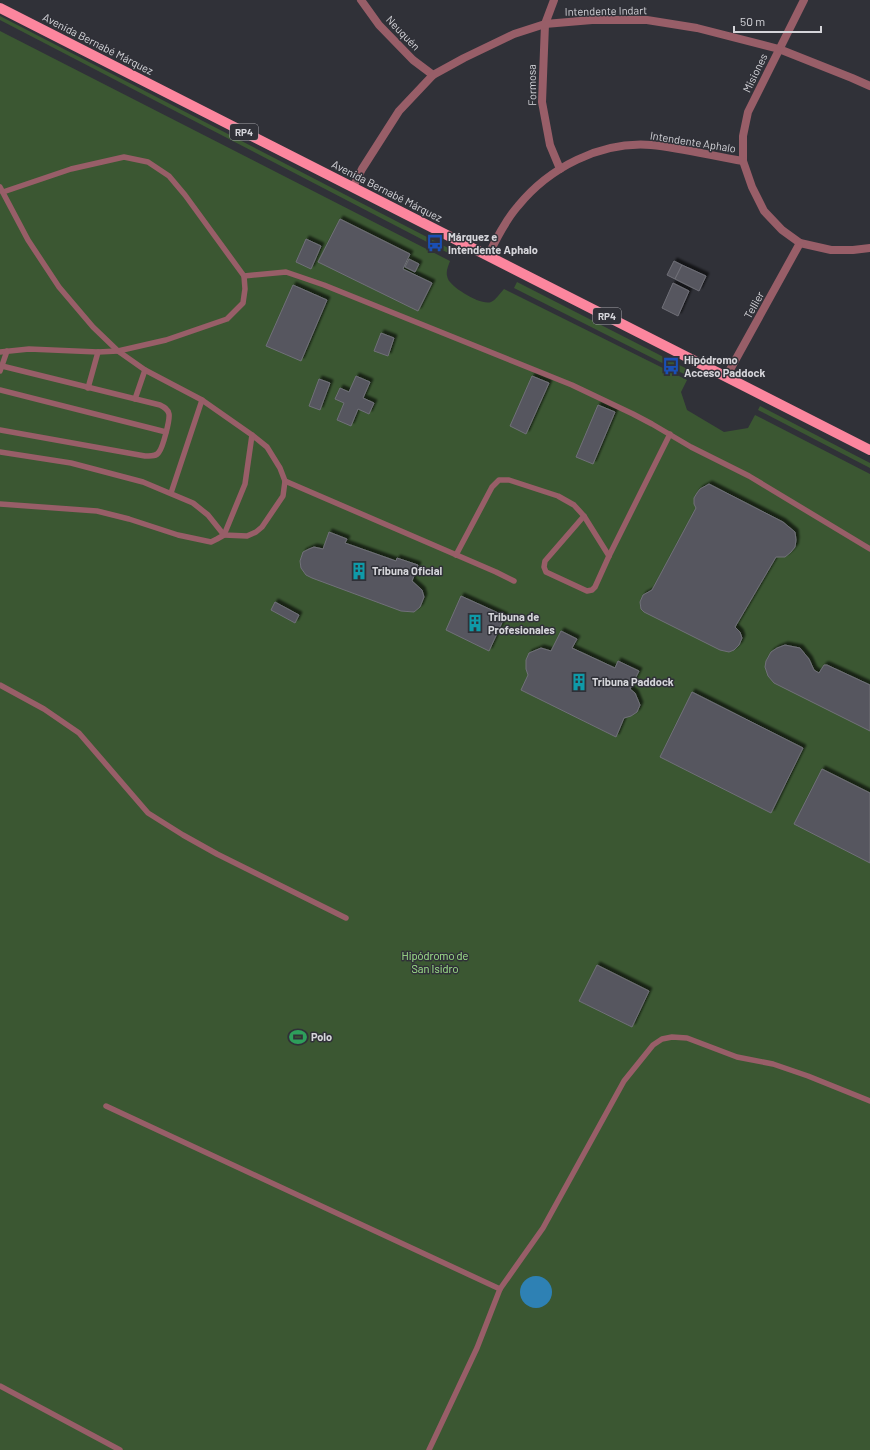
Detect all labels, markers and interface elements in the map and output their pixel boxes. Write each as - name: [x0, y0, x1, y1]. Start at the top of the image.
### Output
- street label: Intendente Indart: [565, 3, 647, 18]
- scale bar: [734, 8, 821, 34]
- street label: Avenida Bernabé Márquez: [41, 10, 156, 77]
- street label: Neuquén: [384, 13, 423, 53]
- text: 50 m: [740, 14, 765, 28]
- street label: Misiones: [740, 51, 770, 94]
- street label: Formosa: [525, 64, 538, 106]
- road number: RP4: [230, 124, 258, 140]
- street label: Intendente Aphalo: [649, 128, 737, 155]
- street label: Avenida Bernabé Márquez: [330, 157, 445, 224]
- place label: Márquez e Intendente Aphalo: [448, 230, 538, 256]
- bus stop icon: Márquez e Intendente Aphalo: [425, 233, 445, 253]
- street label: Tellier: [741, 289, 766, 321]
- road number: RP4: [593, 308, 621, 324]
- place label: Hipódromo Acceso Paddock: [684, 353, 765, 379]
- bus stop icon: Hipódromo Acceso Paddock: [661, 356, 681, 376]
- building icon: Tribuna Oficial: [349, 561, 369, 581]
- place label: Tribuna Oficial: [372, 564, 442, 577]
- place label: Tribuna de Profesionales: [488, 610, 555, 636]
- building icon: Tribuna de Profesionales: [465, 613, 485, 633]
- building icon: Tribuna Paddock: [569, 672, 589, 692]
- place label: Tribuna Paddock: [592, 675, 674, 688]
- park label: Hipódromo de San Isidro: [402, 949, 469, 975]
- sports icon: Polo: [288, 1027, 308, 1047]
- place label: Polo: [311, 1030, 332, 1043]

